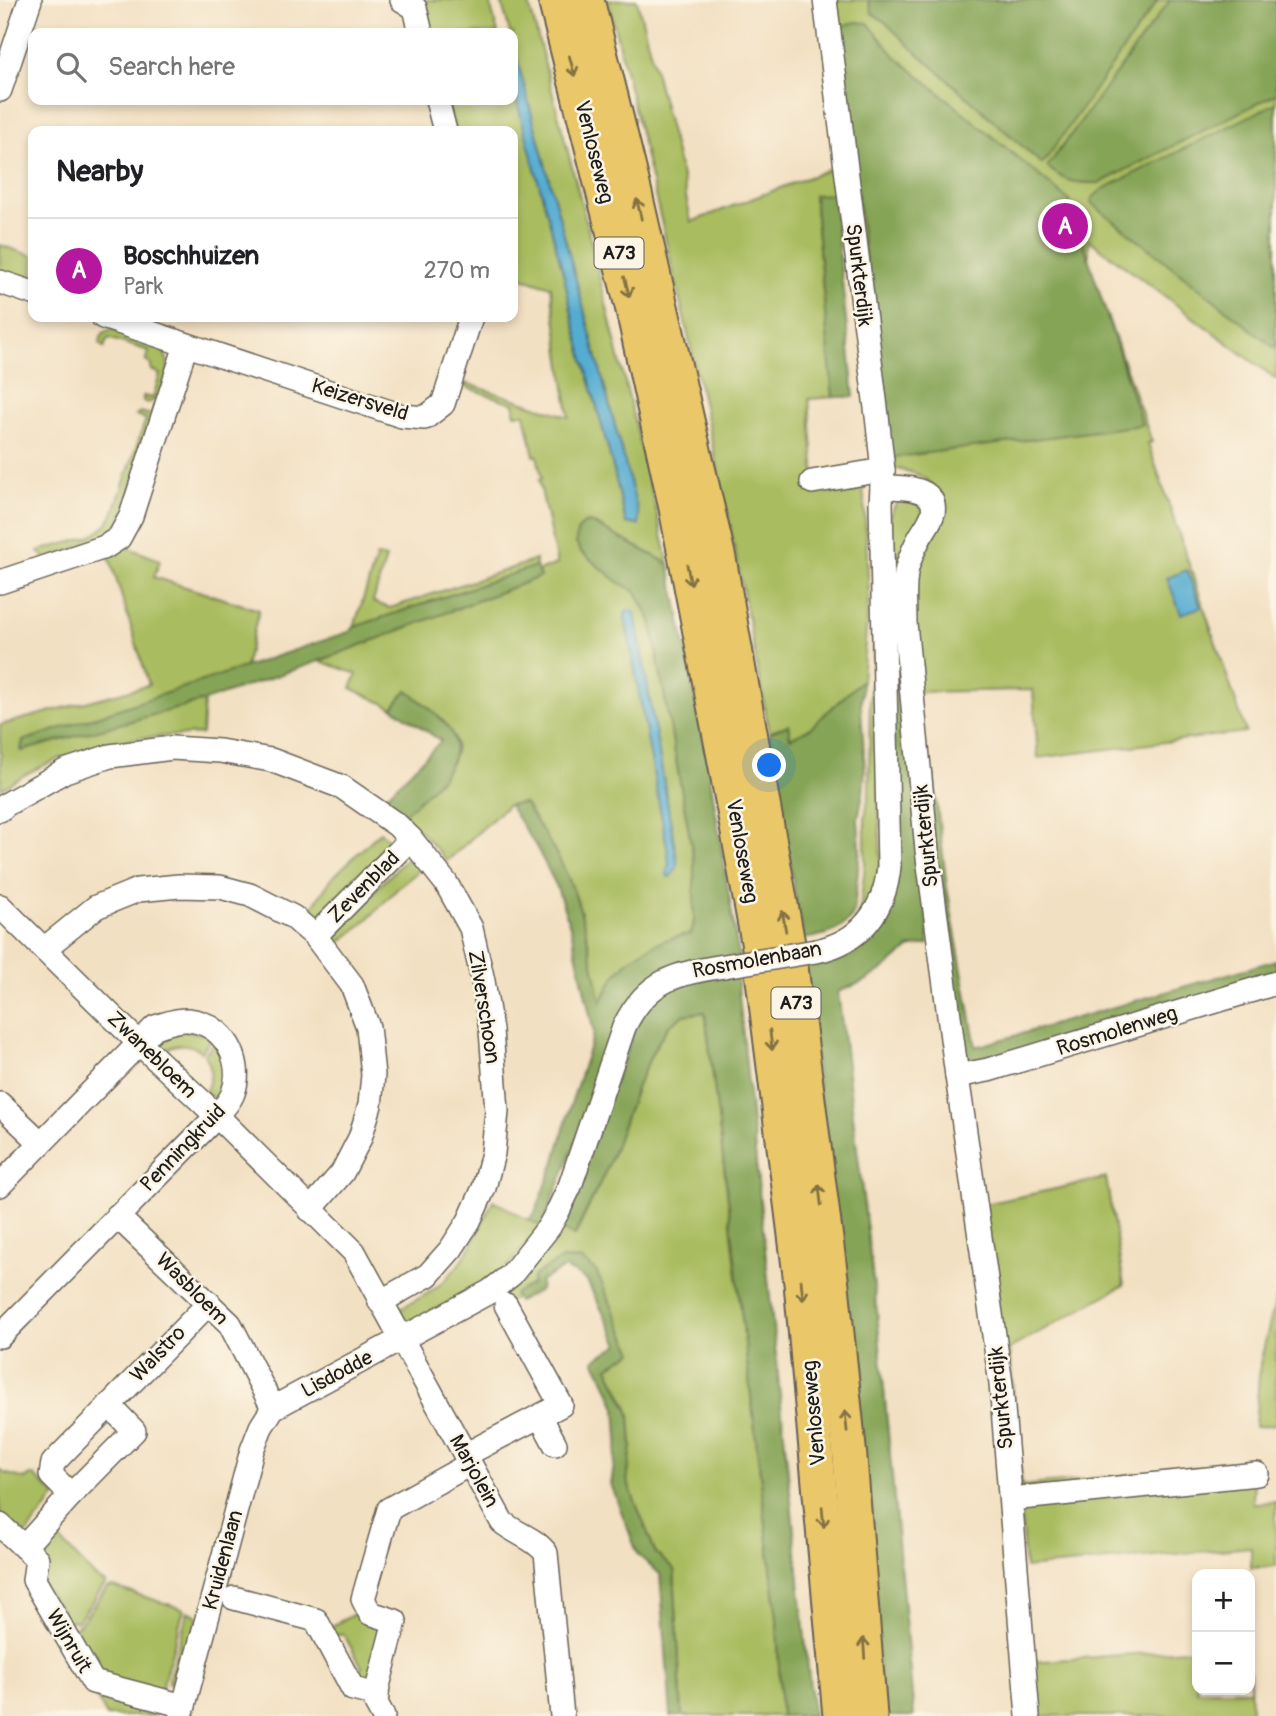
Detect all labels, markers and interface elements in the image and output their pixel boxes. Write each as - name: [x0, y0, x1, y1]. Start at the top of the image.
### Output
- search box: [28, 28, 518, 105]
- icon: search: [52, 48, 90, 86]
- text: Search here: [108, 51, 235, 83]
- one-way arrow: [566, 54, 579, 77]
- street label: Venloseweg: [568, 98, 620, 206]
- text: Nearby: [56, 153, 143, 190]
- one-way arrow: [631, 198, 645, 221]
- pin: A: [1042, 200, 1088, 252]
- street label: Spurkterdijk: [839, 222, 879, 328]
- road number: A73: [594, 238, 644, 268]
- text: Boschhuizen: [123, 240, 259, 272]
- text: A: [72, 256, 86, 285]
- text: 270 m: [424, 256, 490, 285]
- text: Park: [123, 272, 163, 301]
- one-way arrow: [621, 275, 634, 298]
- street label: Keizersveld: [308, 372, 412, 428]
- one-way arrow: [682, 563, 696, 586]
- your location: [752, 748, 786, 782]
- street label: Spurkterdijk: [907, 783, 945, 889]
- street label: Venloseweg: [720, 797, 764, 905]
- street label: Zevenblad: [322, 845, 406, 929]
- one-way arrow: [777, 910, 790, 933]
- street label: Rosmolenbaan: [690, 935, 824, 985]
- street label: Zilverschoon: [462, 948, 506, 1066]
- road number: A73: [772, 987, 820, 1018]
- street label: Rosmolenweg: [1053, 1000, 1181, 1062]
- street label: Zwanebloem: [101, 1005, 203, 1105]
- one-way arrow: [765, 1028, 778, 1051]
- street label: Penningkruid: [134, 1098, 232, 1198]
- one-way arrow: [814, 1184, 827, 1207]
- street label: Wasbloem: [150, 1247, 234, 1331]
- one-way arrow: [796, 1279, 809, 1301]
- street label: Walstro: [124, 1320, 192, 1388]
- street label: Lisdodde: [297, 1344, 378, 1404]
- street label: Spurkterdijk: [982, 1345, 1020, 1451]
- street label: Venloseweg: [796, 1359, 832, 1467]
- one-way arrow: [839, 1410, 852, 1433]
- street label: Marjolein: [443, 1430, 505, 1512]
- one-way arrow: [817, 1505, 830, 1528]
- street label: Kruidenlaan: [197, 1507, 249, 1613]
- map controls: [1192, 1569, 1255, 1695]
- button: +: [1192, 1569, 1255, 1632]
- street label: Wijnruit: [40, 1604, 98, 1678]
- button: −: [1192, 1632, 1255, 1695]
- one-way arrow: [858, 1637, 871, 1660]

